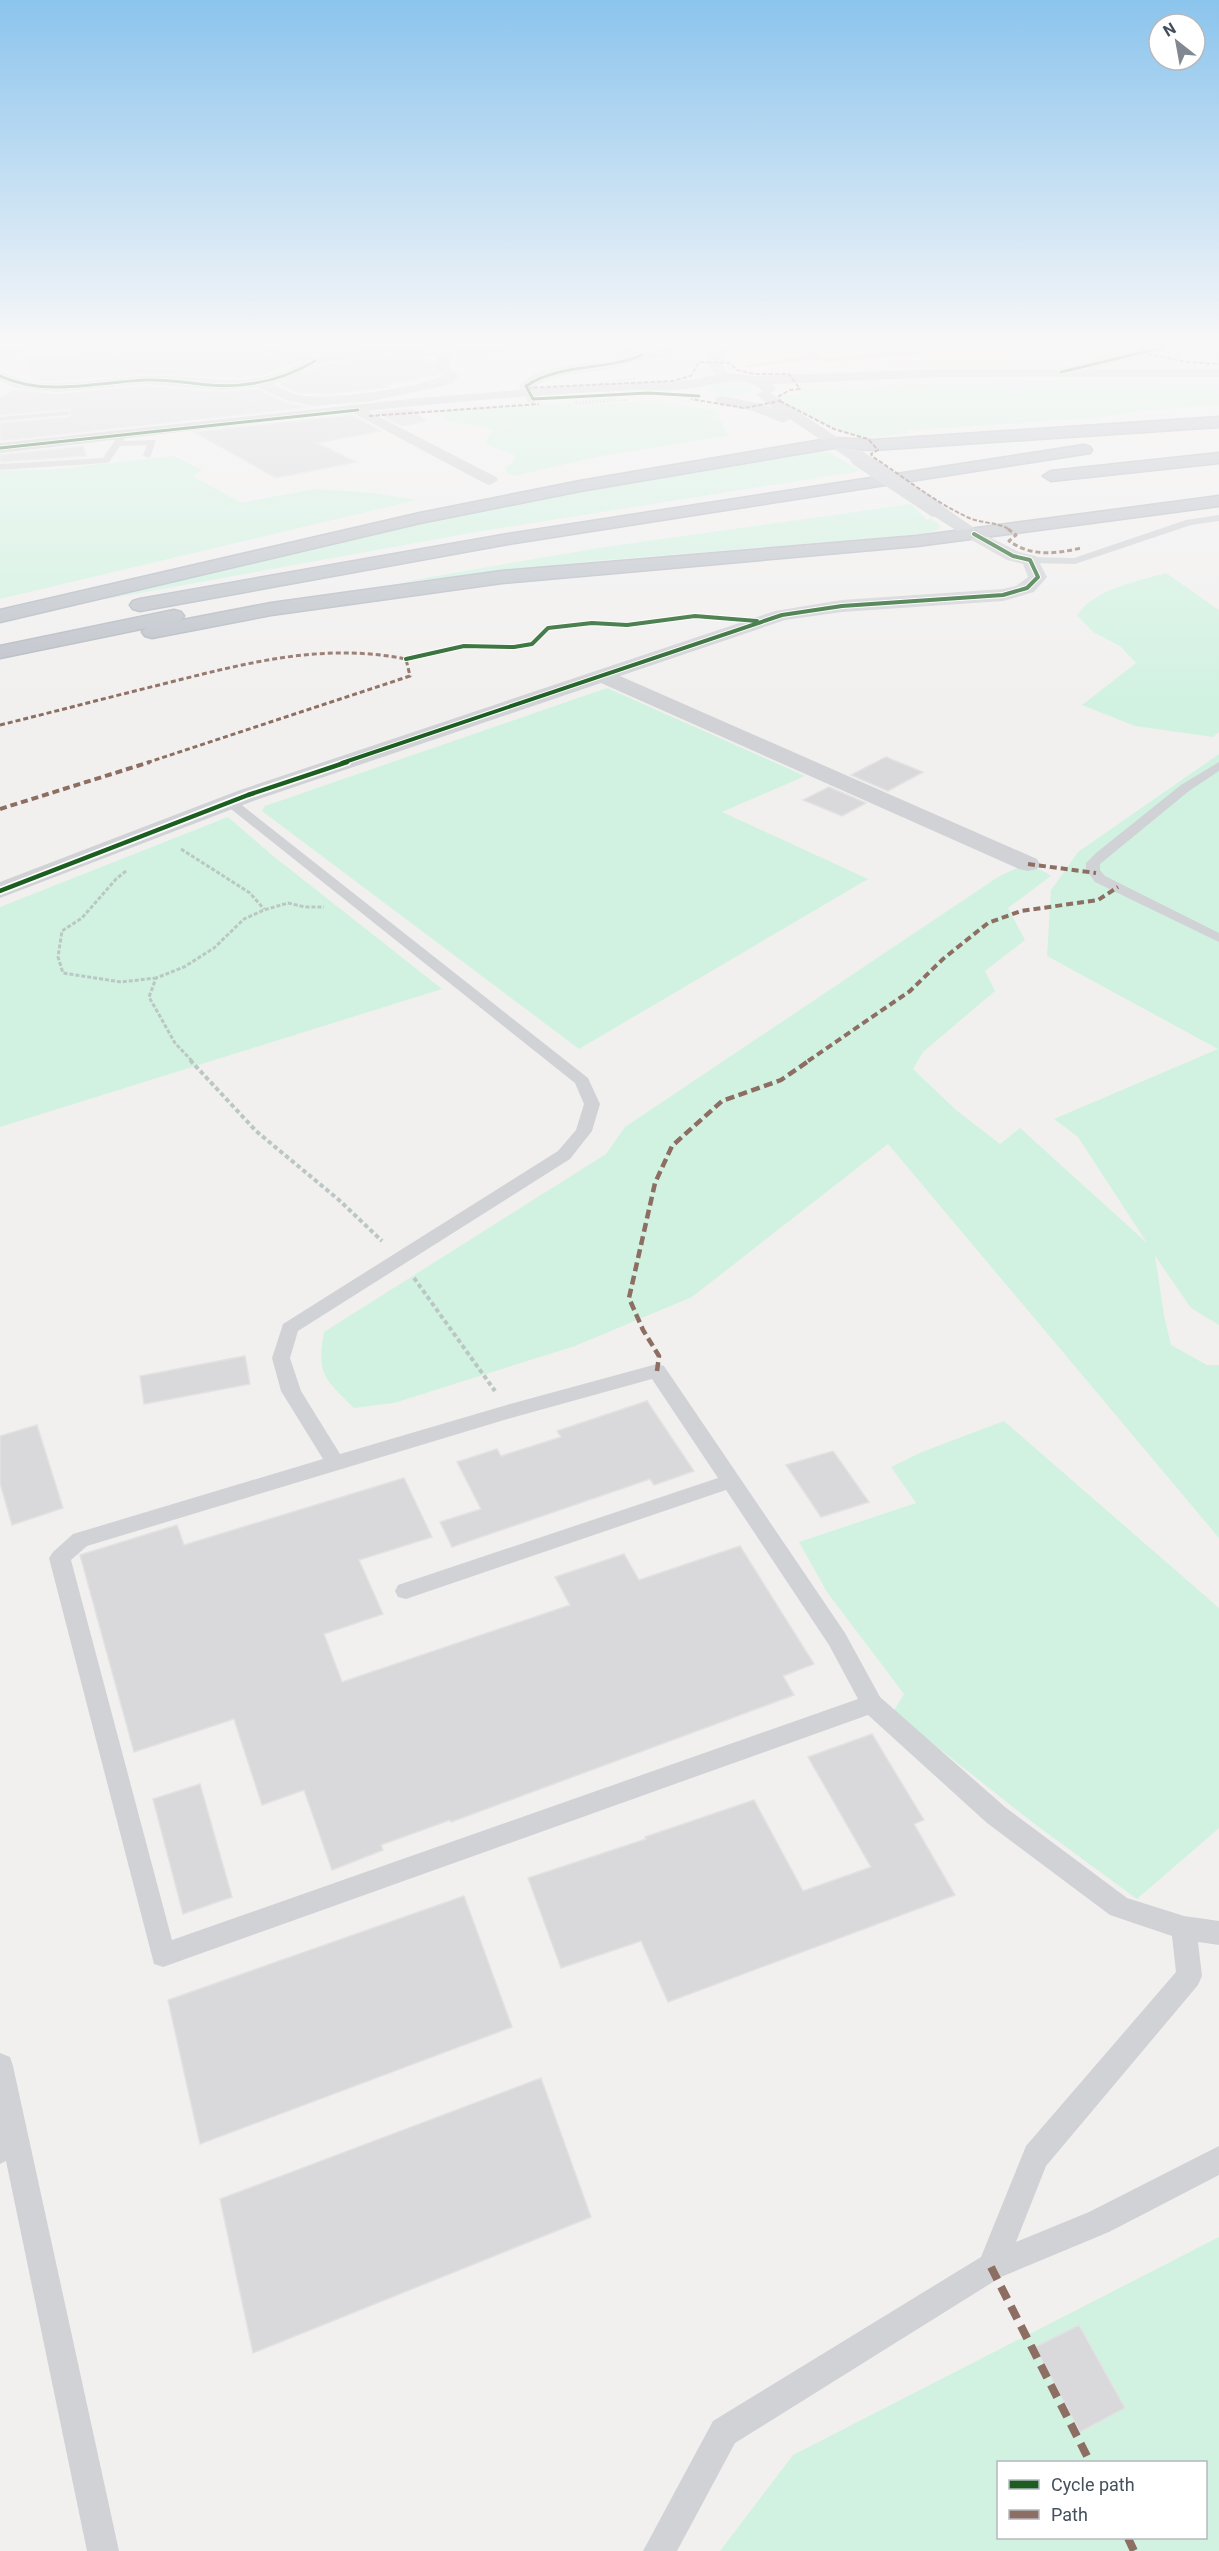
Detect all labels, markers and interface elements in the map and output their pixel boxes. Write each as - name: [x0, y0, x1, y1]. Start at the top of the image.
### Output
- north arrow: [1147, 12, 1207, 72]
- text: N: [1160, 19, 1179, 41]
- legend: [997, 2461, 1207, 2539]
- text: Cycle path: [1051, 2474, 1135, 2495]
- text: Path: [1051, 2504, 1088, 2525]

